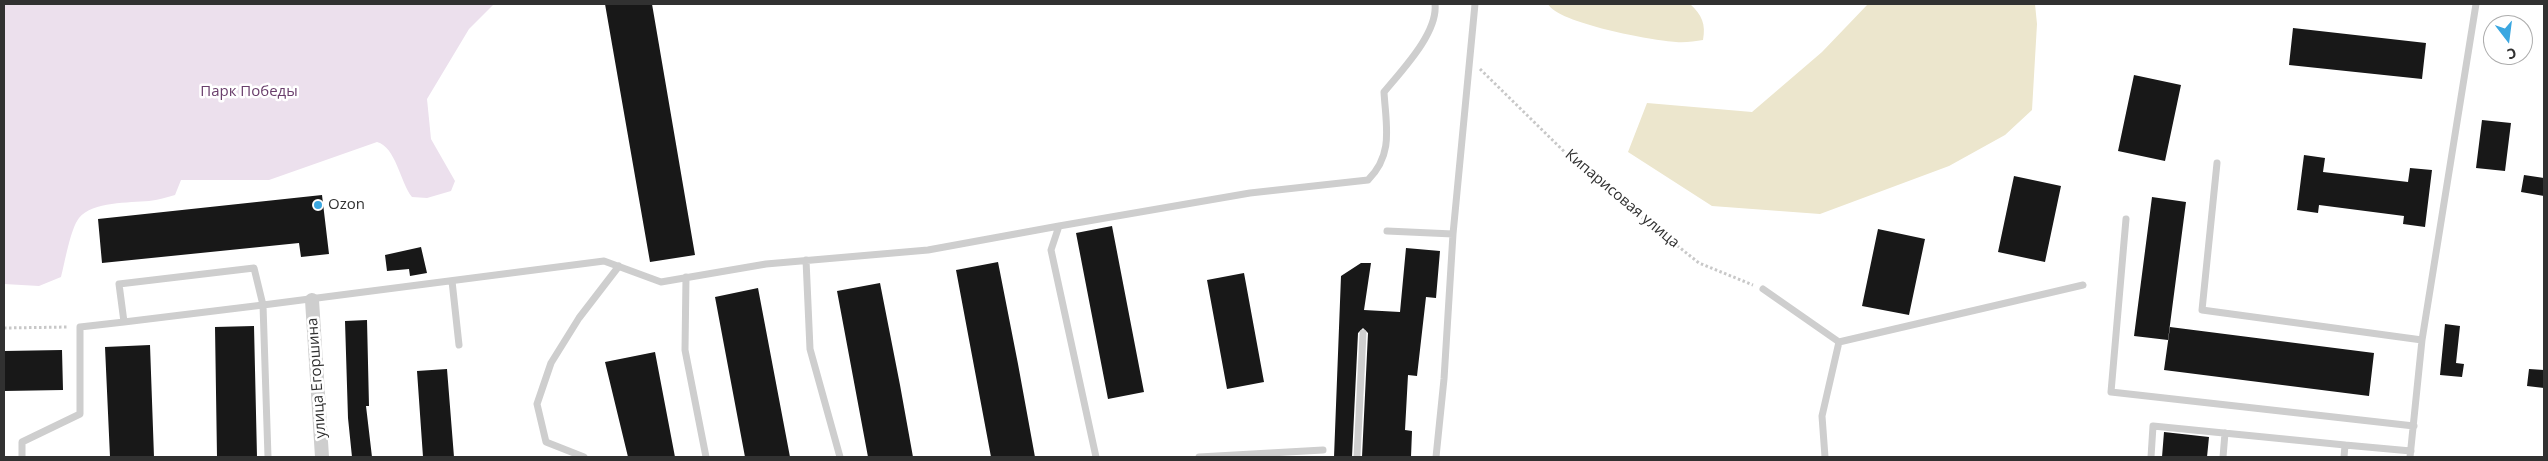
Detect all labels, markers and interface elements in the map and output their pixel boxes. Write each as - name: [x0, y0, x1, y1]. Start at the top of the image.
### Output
- north arrow: [2483, 15, 2533, 65]
- text: С: [2505, 44, 2519, 64]
- park label: Парк Победы: [200, 83, 298, 101]
- street label: Кипарисовая улица: [1561, 146, 1683, 252]
- place label: Ozon: [328, 196, 365, 214]
- marker: Ozon: [312, 199, 324, 211]
- street label: улица Егоршина: [304, 317, 330, 439]

